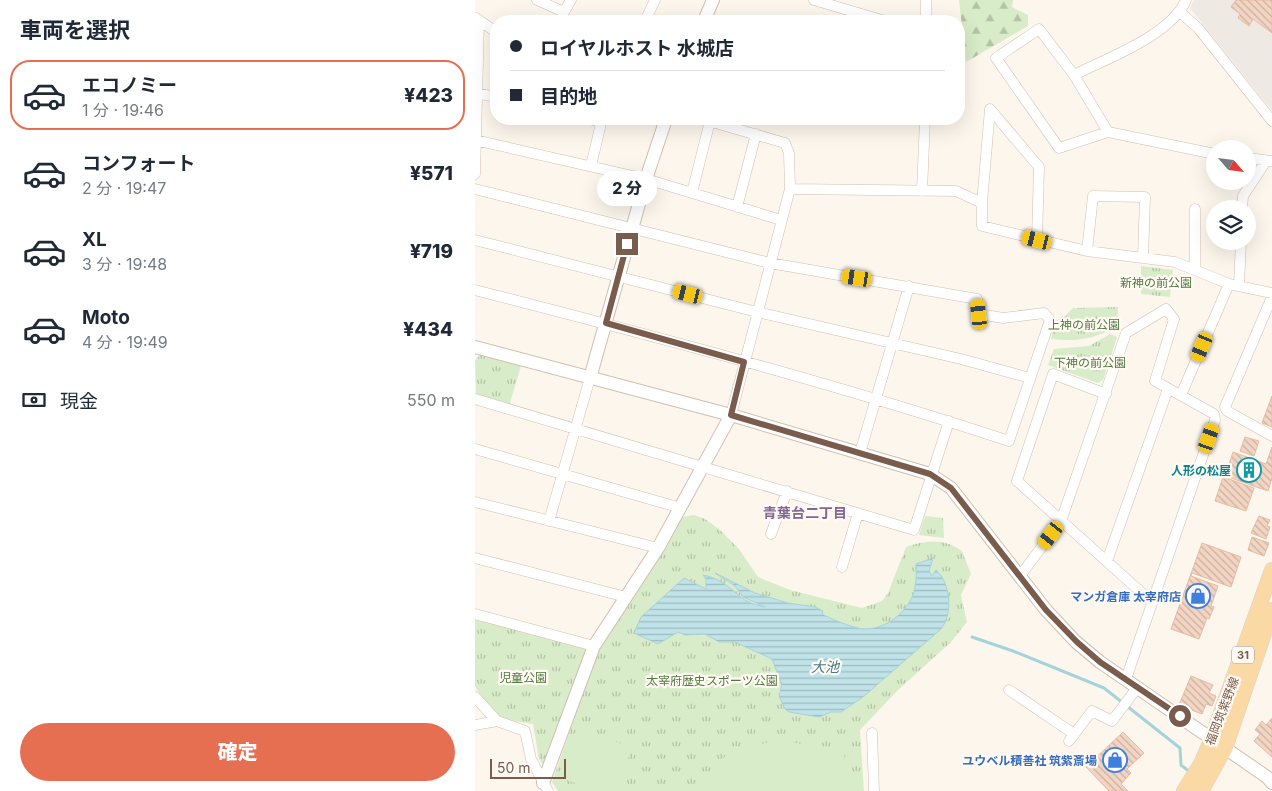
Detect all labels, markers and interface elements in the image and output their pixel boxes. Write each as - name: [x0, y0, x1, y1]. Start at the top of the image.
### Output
- text: 車両を選択: [20, 17, 130, 43]
- text: ロイヤルホスト 水城店: [540, 37, 734, 60]
- icon: car: [22, 73, 67, 118]
- text: エコノミー: [82, 74, 177, 97]
- text: ¥423: [404, 84, 453, 107]
- text: 目的地: [540, 85, 597, 108]
- text: 1 分 · 19:46: [82, 100, 164, 120]
- north arrow: [1206, 140, 1256, 190]
- map controls: [1206, 140, 1256, 250]
- icon: car: [22, 151, 67, 196]
- text: コンフォート: [82, 152, 195, 175]
- text: ¥571: [410, 162, 453, 185]
- callout: 2 分: [597, 172, 657, 206]
- text: 2 分 · 19:47: [82, 178, 166, 198]
- text: 2 分: [612, 178, 642, 198]
- button: layers: [1206, 200, 1256, 250]
- text: XL: [82, 228, 107, 251]
- icon: car: [22, 229, 67, 274]
- car: [1020, 229, 1053, 251]
- route end: [616, 233, 638, 255]
- text: ¥719: [410, 240, 453, 263]
- text: 3 分 · 19:48: [82, 254, 167, 274]
- car: [841, 268, 872, 288]
- park label: 新神の前公園: [1120, 275, 1192, 290]
- car: [671, 283, 704, 305]
- car: [969, 298, 988, 330]
- text: Moto: [82, 306, 130, 329]
- icon: car: [22, 307, 67, 352]
- park label: 上神の前公園: [1048, 317, 1120, 332]
- text: ¥434: [403, 318, 453, 341]
- car: [1189, 330, 1214, 364]
- text: 4 分 · 19:49: [82, 332, 168, 352]
- park label: 下神の前公園: [1054, 355, 1126, 370]
- icon: cash: [20, 386, 48, 414]
- text: 現金: [60, 390, 98, 413]
- text: 550 m: [407, 390, 455, 410]
- car: [1197, 421, 1220, 455]
- building icon: 人形の松屋: [1236, 457, 1262, 483]
- place label: 人形の松屋: [1171, 463, 1231, 478]
- district label: 青葉台二丁目: [763, 504, 847, 521]
- car: [1035, 519, 1066, 551]
- shop icon: マンガ倉庫 太宰府店: [1185, 583, 1211, 609]
- place label: マンガ倉庫 太宰府店: [1070, 589, 1181, 604]
- road number: 31: [1232, 646, 1254, 664]
- water label: 大池: [811, 658, 841, 675]
- park label: 児童公園: [499, 670, 547, 685]
- park label: 太宰府歴史スポーツ公園: [646, 673, 778, 688]
- street label: 福岡筑紫野線: [1202, 675, 1242, 747]
- route start: [1169, 705, 1191, 727]
- button: 確定: [20, 723, 455, 781]
- shop icon: ユウベル積善社 筑紫斎場: [1102, 747, 1128, 773]
- place label: ユウベル積善社 筑紫斎場: [962, 753, 1097, 768]
- scale bar: [490, 756, 566, 779]
- text: 50 m: [497, 759, 531, 776]

